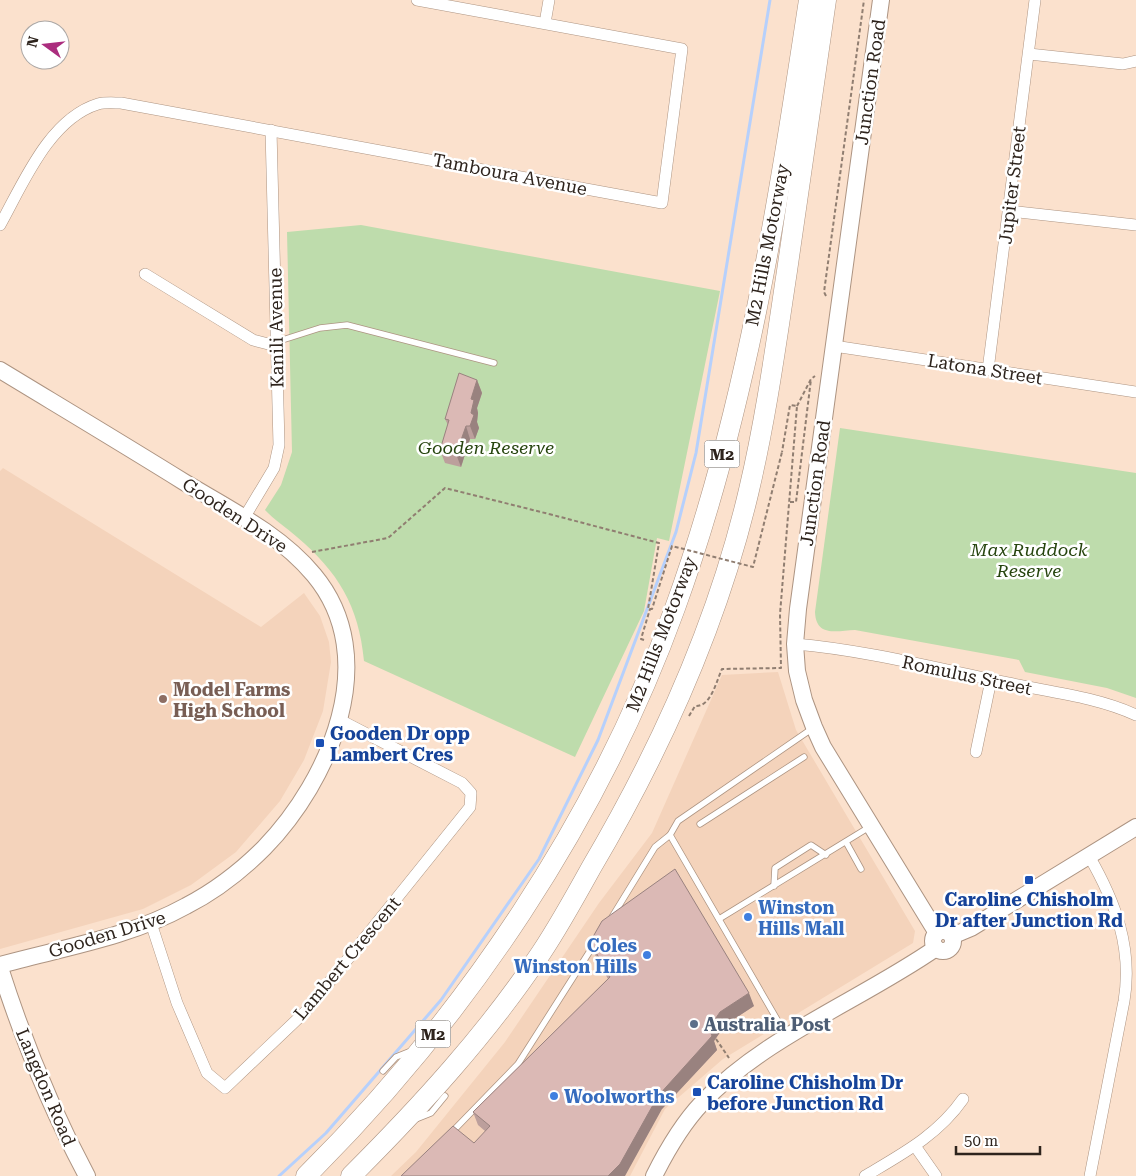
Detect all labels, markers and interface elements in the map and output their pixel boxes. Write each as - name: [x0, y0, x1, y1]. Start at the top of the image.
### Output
- street label: Junction Road: [851, 17, 889, 146]
- north arrow: [20, 20, 70, 70]
- text: N: [23, 34, 42, 49]
- street label: Jupiter Street: [994, 125, 1030, 245]
- street label: Tamboura Avenue: [431, 149, 589, 199]
- street label: M2 Hills Motorway: [741, 162, 793, 328]
- street label: Kanili Avenue: [264, 268, 288, 388]
- street label: Latona Street: [926, 350, 1044, 388]
- street label: Junction Road: [796, 418, 834, 547]
- park label: Gooden Reserve: [418, 437, 554, 458]
- road number: M2: [704, 440, 740, 468]
- street label: Gooden Drive: [179, 473, 292, 557]
- park label: Max Ruddock Reserve: [970, 539, 1088, 581]
- street label: M2 Hills Motorway: [622, 553, 700, 715]
- street label: Romulus Street: [900, 651, 1034, 699]
- place label: Model Farms High School: [173, 679, 290, 721]
- marker: Model Farms High School: [157, 693, 169, 705]
- place label: Gooden Dr opp Lambert Cres: [330, 723, 470, 765]
- marker: Gooden Dr opp Lambert Cres: [314, 737, 326, 749]
- marker: Caroline Chisholm Dr after Junction Rd: [1023, 874, 1035, 886]
- place label: Caroline Chisholm Dr after Junction Rd: [935, 889, 1123, 931]
- street label: Lambert Crescent: [289, 892, 405, 1024]
- place label: Winston Hills Mall: [758, 897, 844, 939]
- street label: Gooden Drive: [46, 906, 168, 962]
- marker: Winston Hills Mall: [742, 911, 754, 923]
- place label: Coles Winston Hills: [514, 935, 637, 977]
- marker: Coles Winston Hills: [641, 949, 653, 961]
- place label: Australia Post: [704, 1014, 831, 1035]
- marker: Australia Post: [688, 1018, 700, 1030]
- road number: M2: [416, 1021, 450, 1048]
- street label: Langdon Road: [12, 1025, 80, 1149]
- place label: Caroline Chisholm Dr before Junction Rd: [707, 1072, 903, 1114]
- place label: Woolworths: [564, 1086, 675, 1107]
- marker: Caroline Chisholm Dr before Junction Rd: [691, 1086, 703, 1098]
- marker: Woolworths: [548, 1090, 560, 1102]
- scale bar: [956, 1124, 1040, 1156]
- text: 50 m: [964, 1132, 999, 1150]

